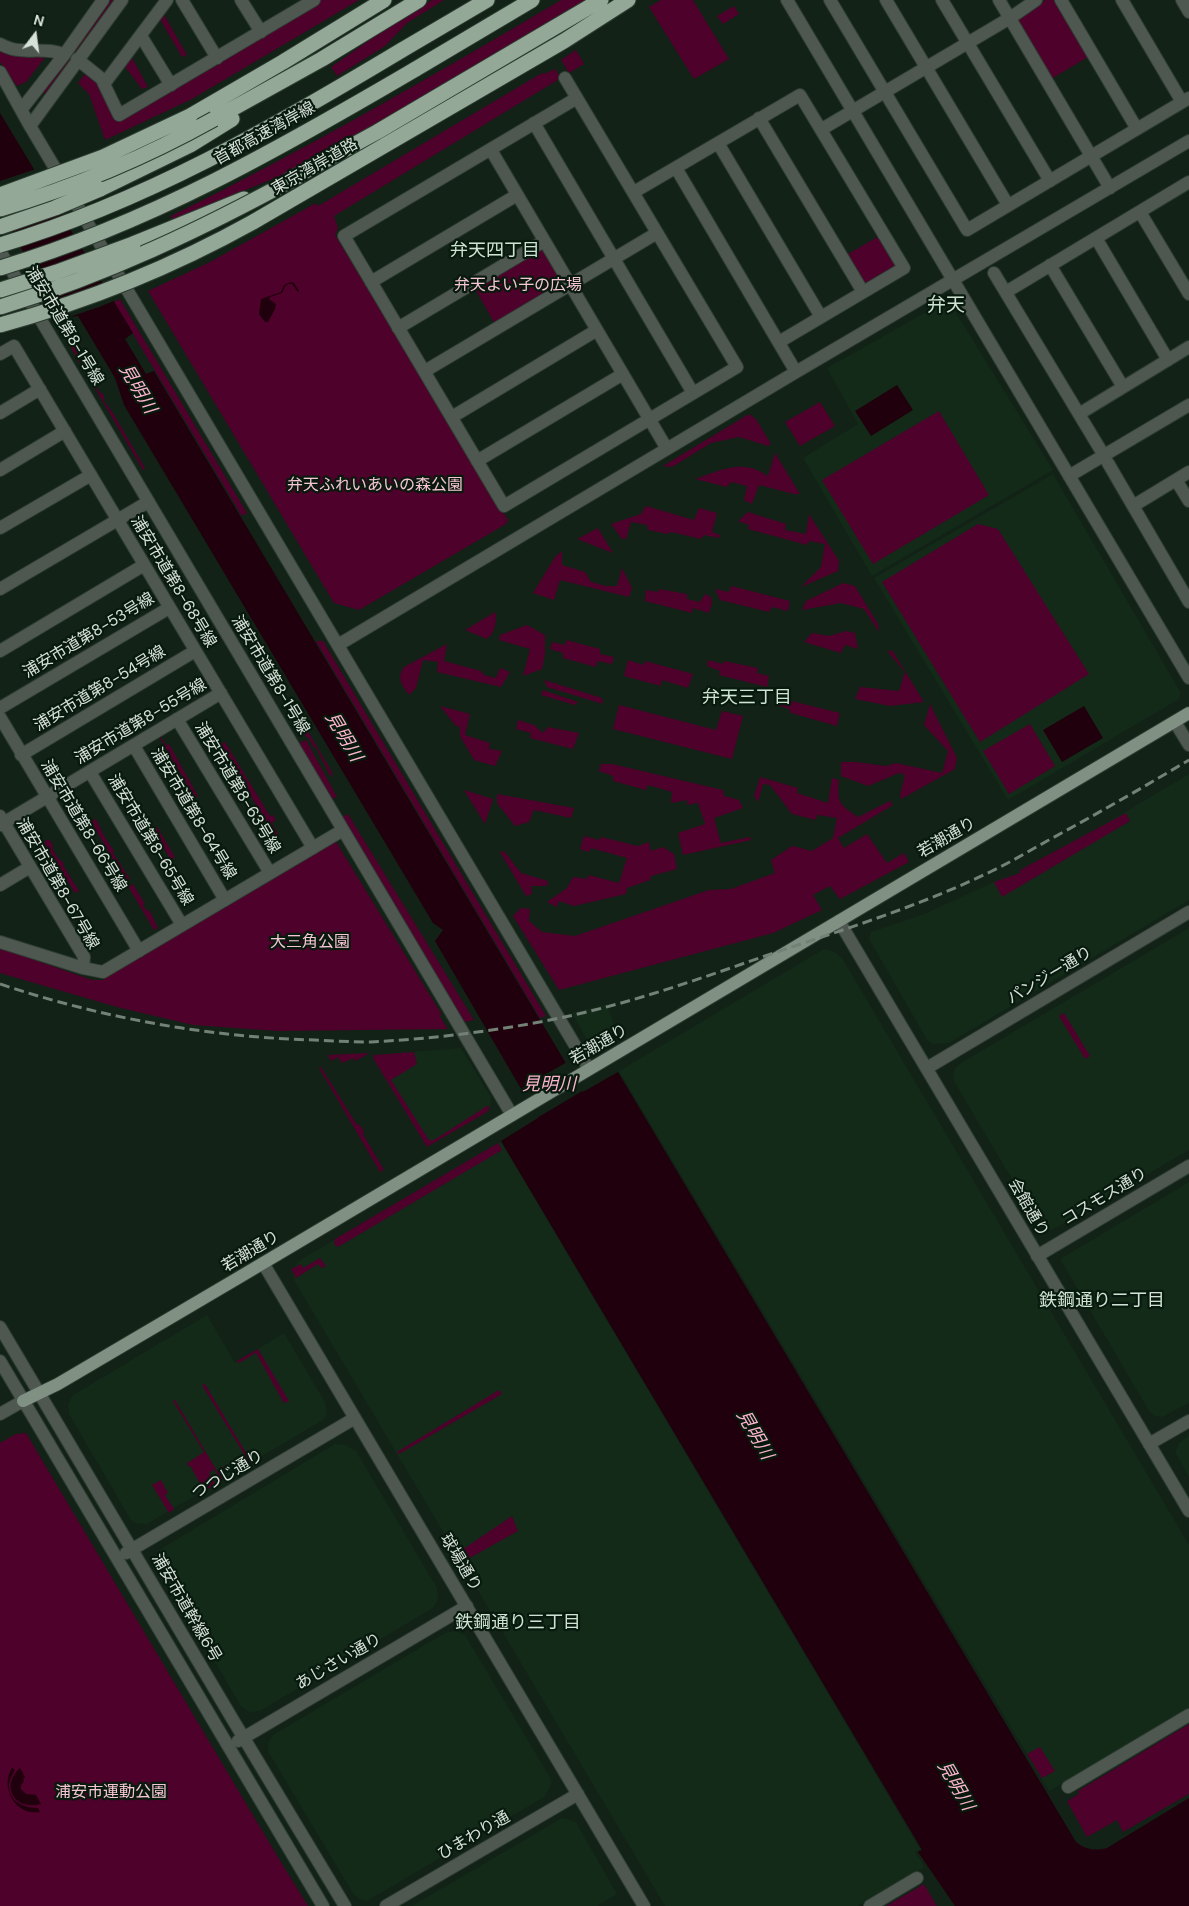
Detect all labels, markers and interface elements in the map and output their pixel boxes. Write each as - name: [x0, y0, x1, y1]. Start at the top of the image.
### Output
- north arrow: [10, 10, 60, 60]
- text: N: [32, 10, 46, 31]
- street label: 首都高速湾岸線: [211, 98, 319, 170]
- street label: 東京湾岸道路: [269, 135, 361, 199]
- district label: 弁天四丁目: [450, 240, 540, 262]
- street label: 浦安市道第8-1号線: [21, 263, 107, 389]
- park label: 弁天よい子の広場: [454, 276, 582, 296]
- district label: 弁天: [927, 295, 965, 317]
- water label: 見明川: [114, 360, 160, 418]
- park label: 弁天ふれいあいの森公園: [287, 476, 463, 496]
- street label: 浦安市道第8-68号線: [126, 513, 220, 651]
- street label: 浦安市道第8-53号線: [20, 589, 158, 683]
- street label: 浦安市道第8-1号線: [227, 612, 313, 738]
- street label: 浦安市道第8-54号線: [31, 642, 169, 736]
- street label: 浦安市道第8-55号線: [72, 675, 210, 769]
- district label: 弁天三丁目: [702, 687, 792, 709]
- water label: 見明川: [320, 708, 366, 766]
- street label: 浦安市道第8-63号線: [190, 719, 284, 857]
- street label: 浦安市道第8-64号線: [146, 745, 240, 883]
- street label: 浦安市道第8-66号線: [36, 757, 130, 895]
- street label: 浦安市道第8-65号線: [103, 771, 197, 909]
- street label: 若潮通り: [914, 814, 980, 862]
- street label: 浦安市道第8-67号線: [12, 815, 102, 953]
- park label: 大三角公園: [270, 933, 350, 953]
- street label: パンジー通り: [1004, 943, 1096, 1009]
- street label: 若潮通り: [566, 1021, 632, 1069]
- water label: 見明川: [522, 1074, 576, 1096]
- street label: コスモス通り: [1059, 1164, 1151, 1230]
- street label: 会館通り: [1004, 1175, 1052, 1241]
- street label: 若潮通り: [219, 1227, 283, 1277]
- district label: 鉄鋼通り二丁目: [1039, 1290, 1165, 1312]
- water label: 見明川: [731, 1406, 777, 1464]
- street label: つつじ通り: [189, 1446, 267, 1504]
- street label: 球場通り: [435, 1531, 485, 1595]
- street label: 浦安市道幹線6号: [147, 1550, 225, 1666]
- district label: 鉄鋼通り三丁目: [455, 1612, 581, 1634]
- street label: あじさい通り: [293, 1630, 385, 1694]
- water label: 見明川: [932, 1757, 978, 1815]
- park label: 浦安市運動公園: [55, 1783, 167, 1803]
- street label: ひまわり通: [435, 1808, 513, 1864]

